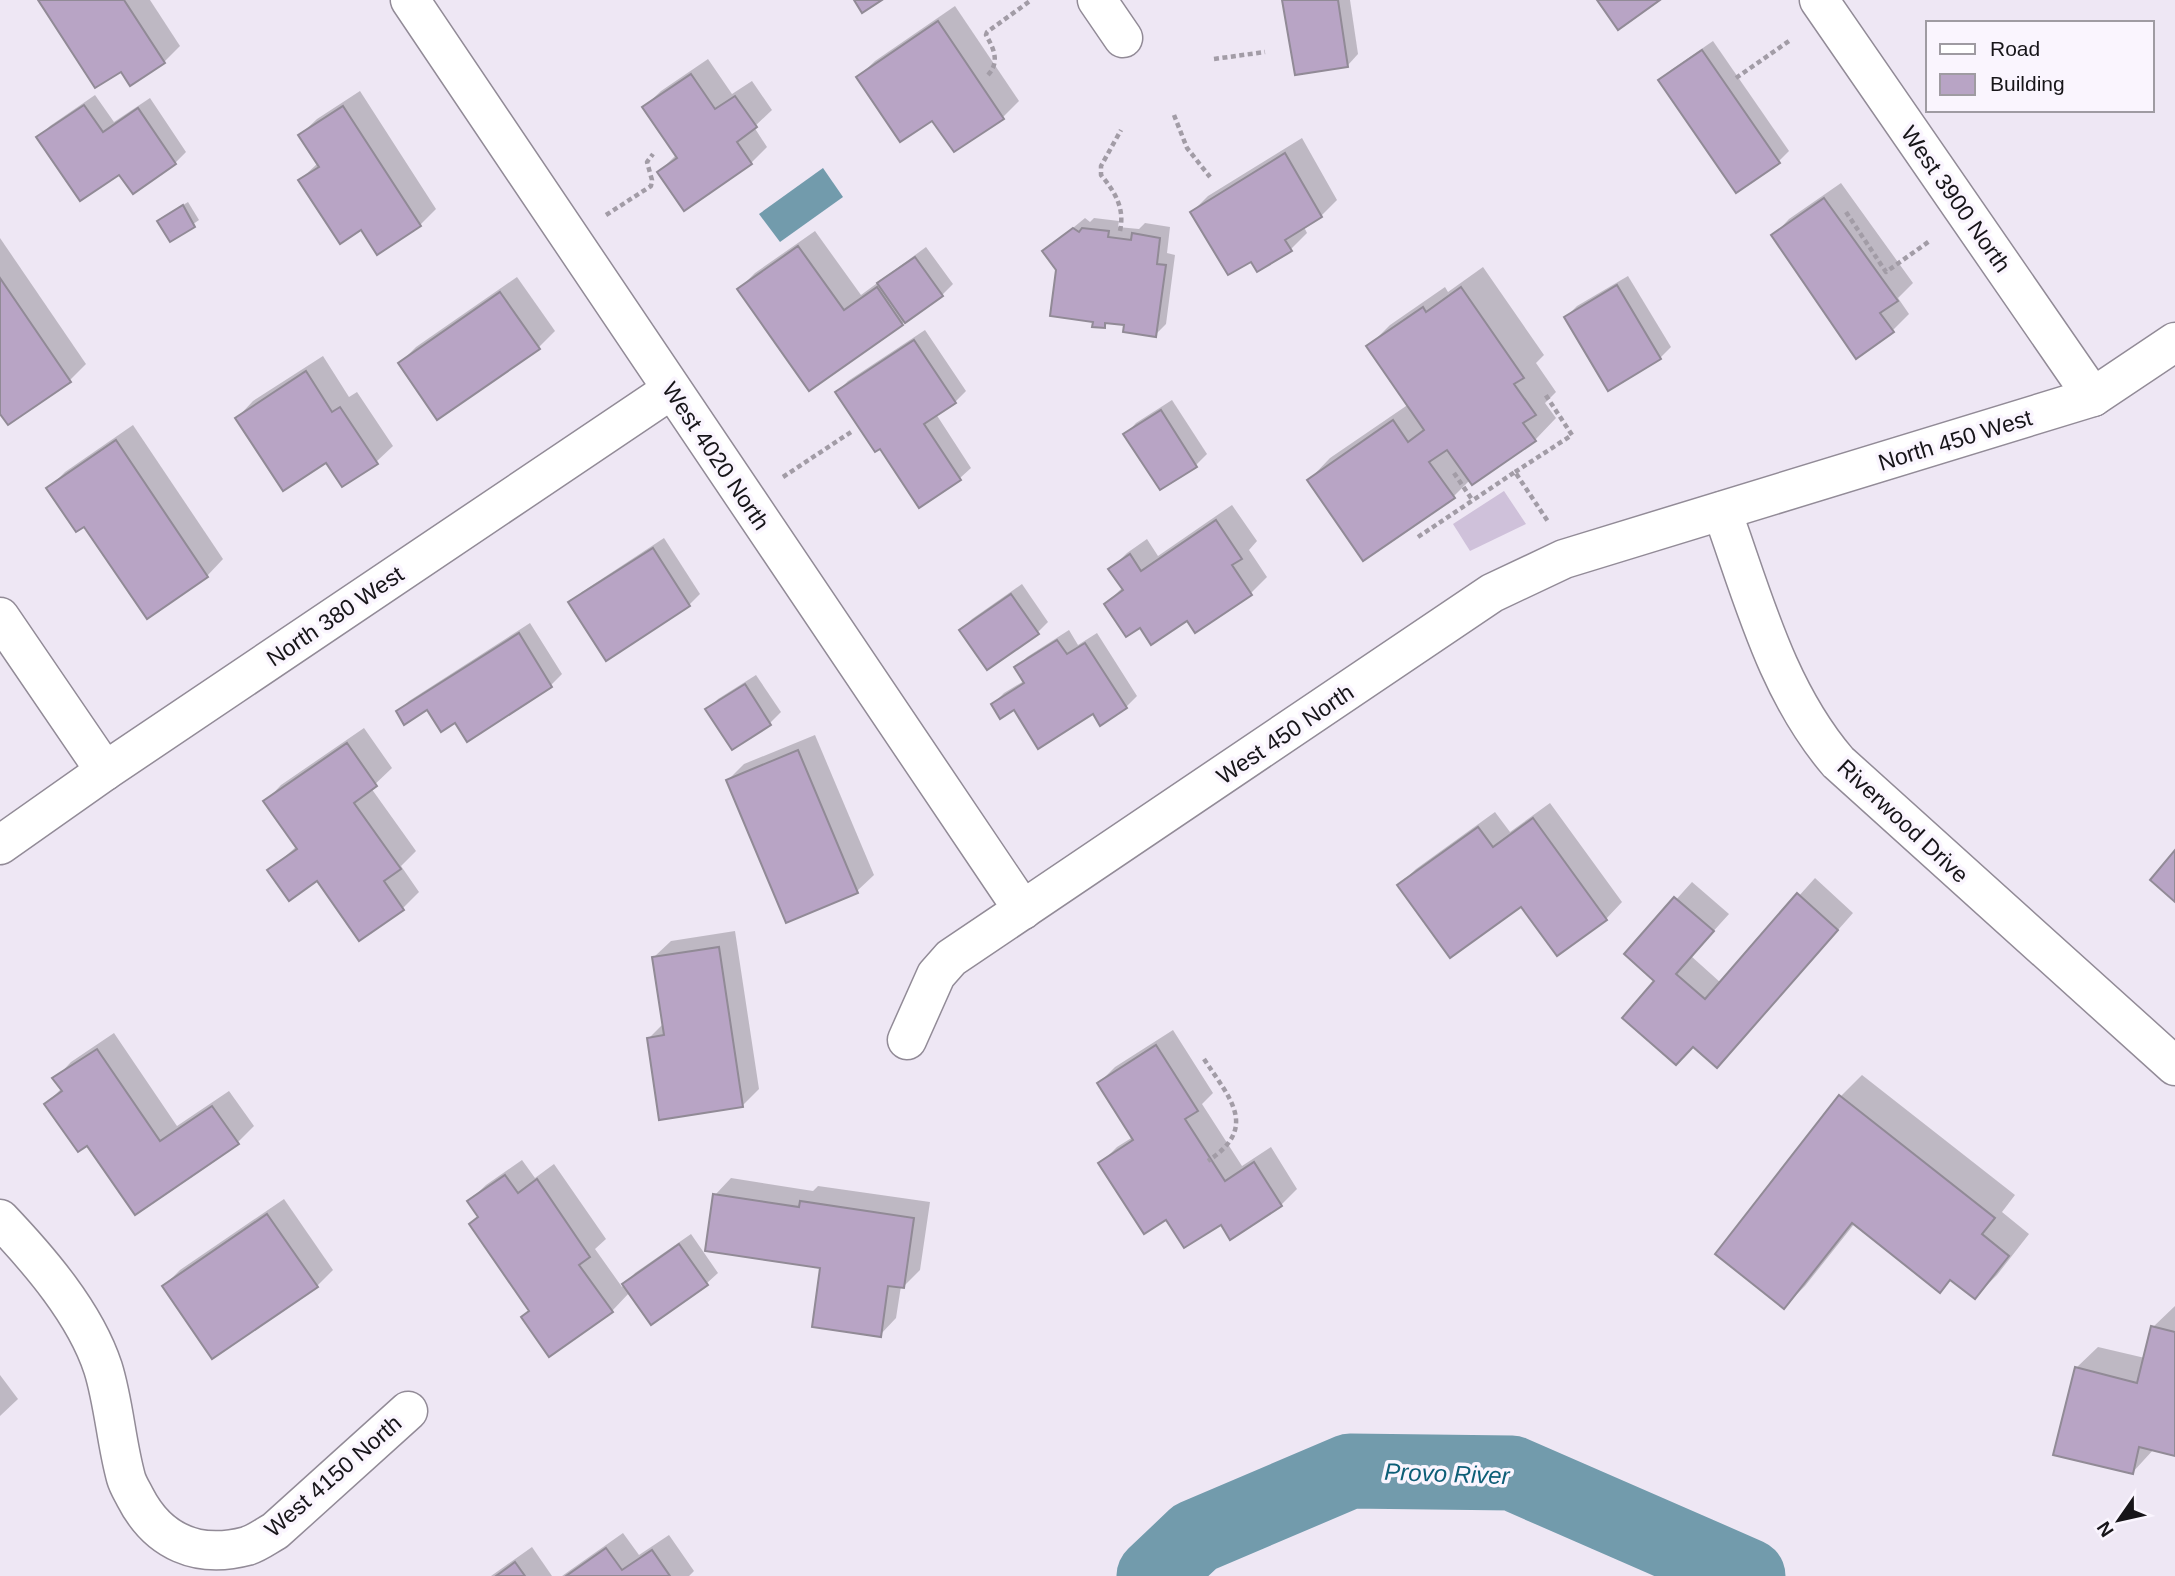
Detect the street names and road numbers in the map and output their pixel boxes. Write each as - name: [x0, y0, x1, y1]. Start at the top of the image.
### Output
- street label: West 3900 North: [1896, 121, 2016, 277]
- street label: West 4020 North: [657, 377, 775, 535]
- street label: North 450 West: [1875, 404, 2036, 476]
- street label: North 380 West: [262, 560, 409, 671]
- street label: West 450 North: [1212, 679, 1358, 789]
- street label: Riverwood Drive: [1832, 754, 1974, 888]
- street label: West 4150 North: [260, 1410, 406, 1542]

